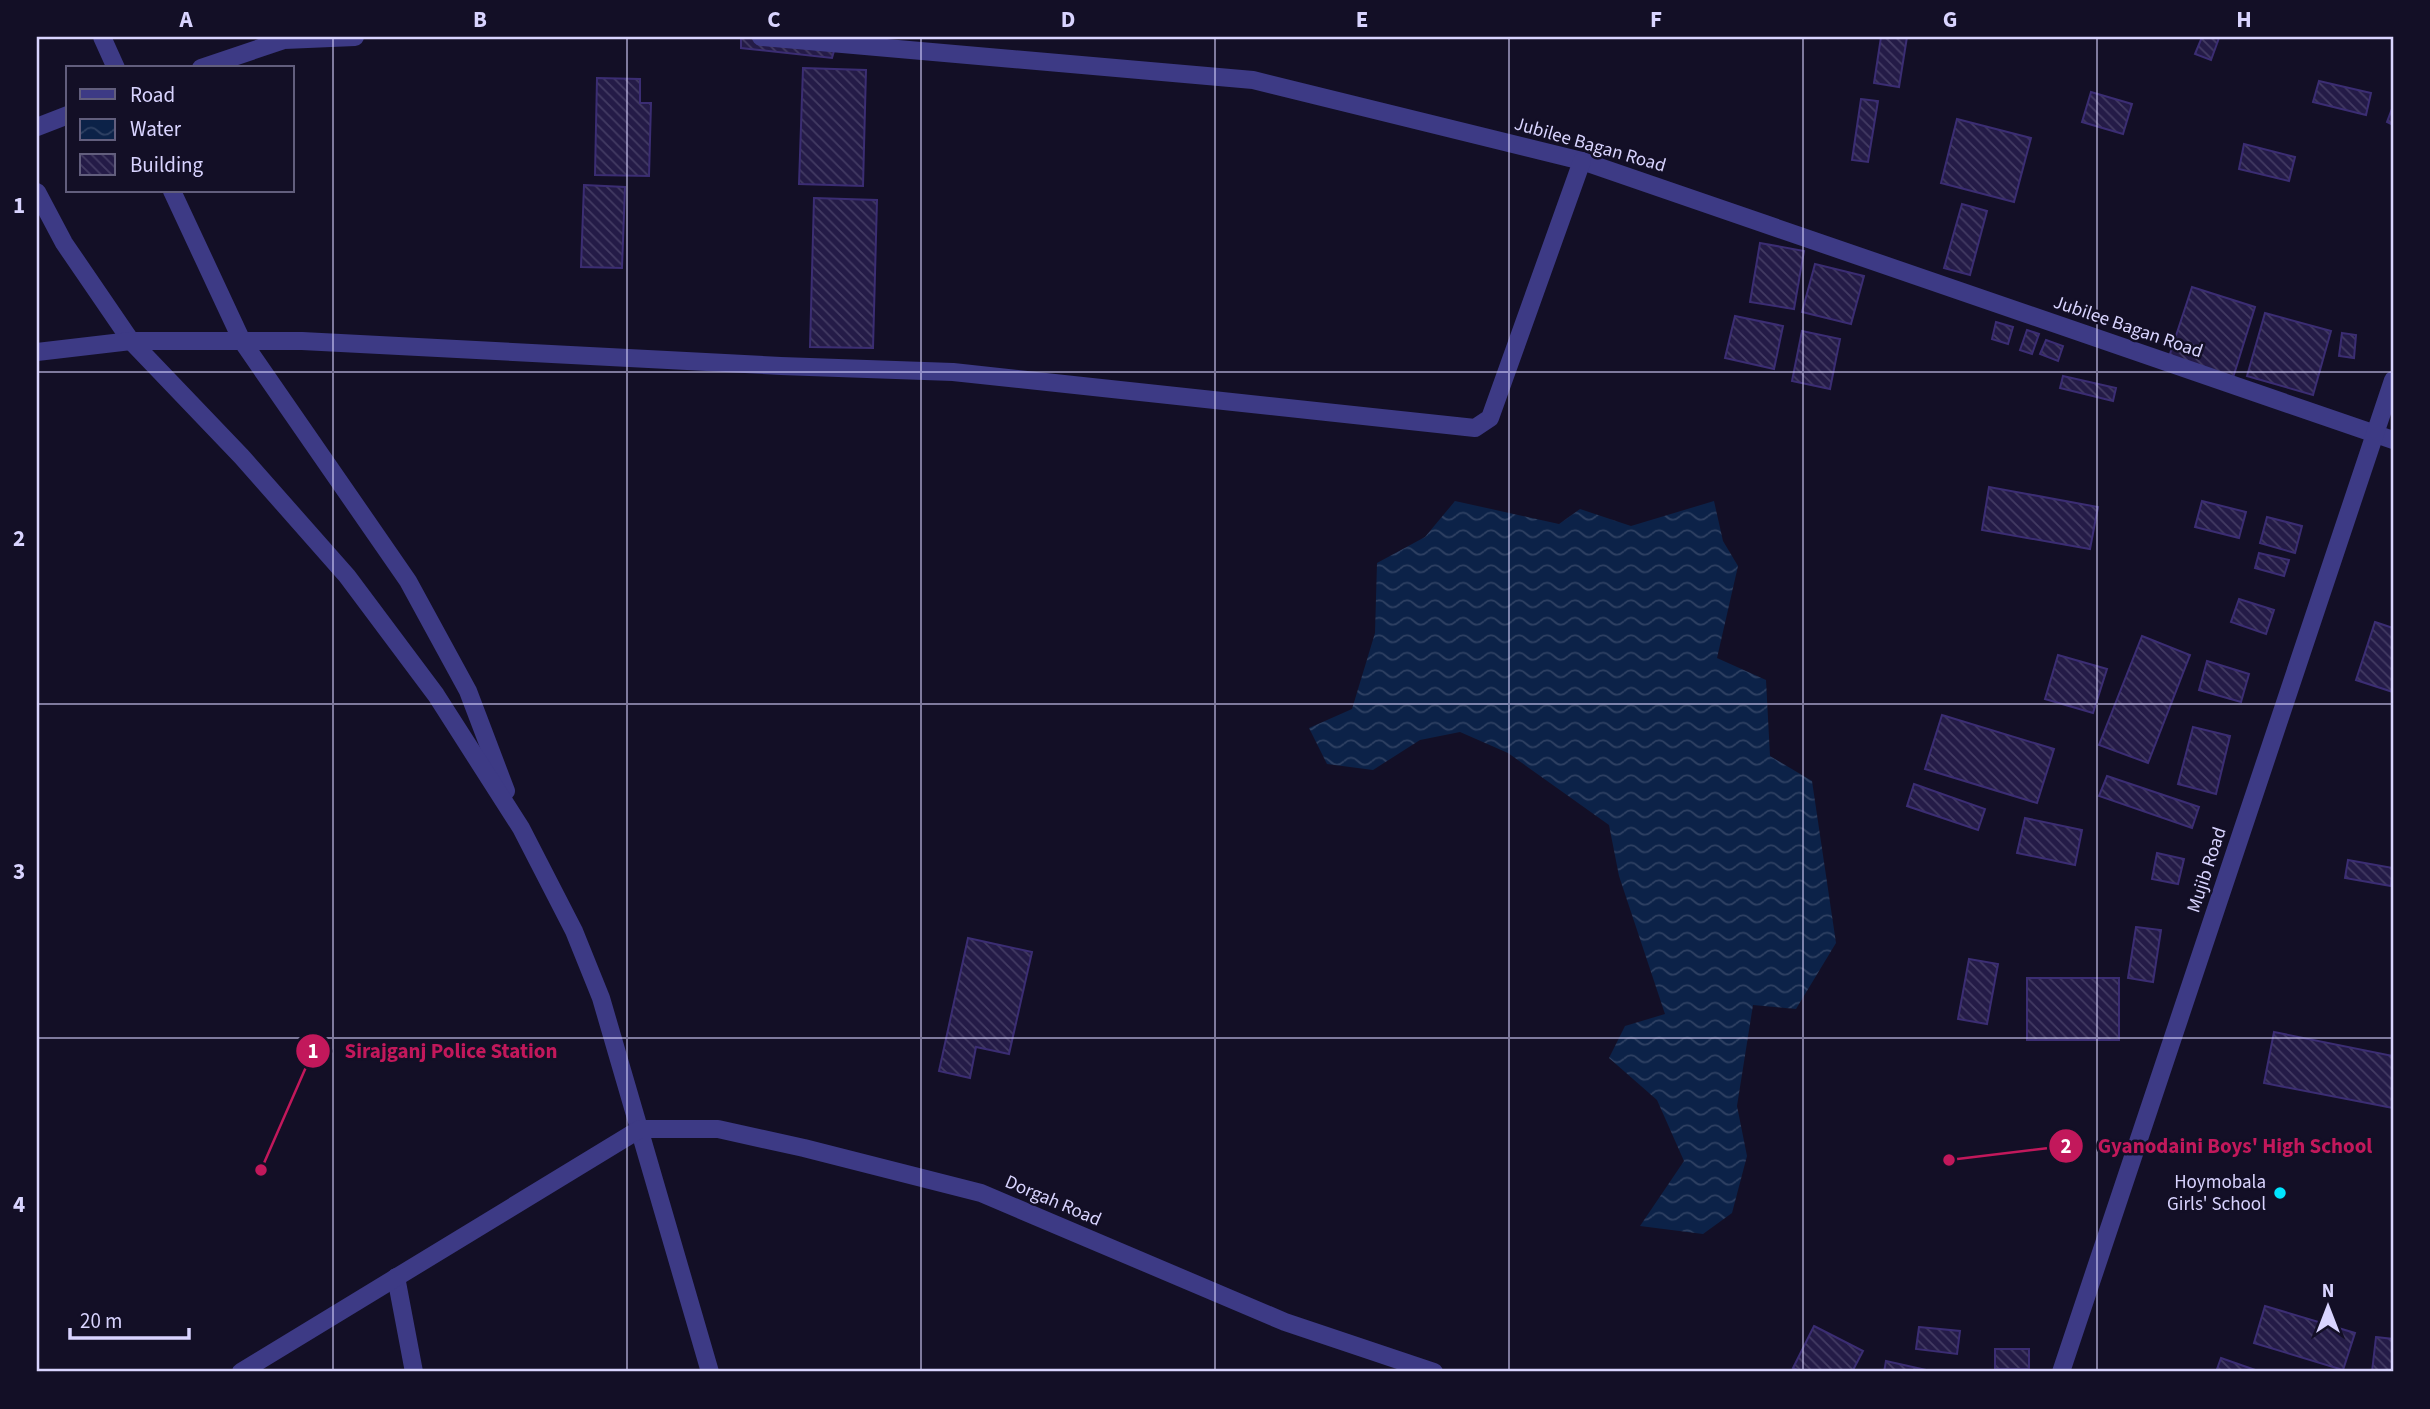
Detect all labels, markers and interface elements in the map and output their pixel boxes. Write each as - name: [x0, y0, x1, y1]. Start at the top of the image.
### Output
- text: A: [178, 3, 193, 36]
- text: B: [473, 3, 487, 36]
- text: C: [767, 3, 781, 36]
- text: D: [1061, 3, 1075, 36]
- text: E: [1356, 3, 1368, 36]
- text: F: [1650, 3, 1662, 36]
- text: G: [1943, 3, 1957, 36]
- text: H: [2236, 3, 2252, 36]
- legend: [66, 66, 294, 192]
- text: Road: [130, 80, 175, 110]
- street label: Jubilee Bagan Road: [1511, 110, 1669, 180]
- text: Water: [130, 114, 182, 144]
- text: Building: [130, 150, 204, 180]
- text: 1: [13, 189, 25, 222]
- street label: Jubilee Bagan Road: [2050, 289, 2206, 365]
- text: 2: [13, 522, 25, 555]
- street label: Mujib Road: [2180, 824, 2234, 916]
- text: 3: [13, 855, 25, 888]
- callout: Sirajganj Police Station: [296, 1030, 572, 1072]
- text: 1: [307, 1036, 319, 1066]
- text: Sirajganj Police Station: [345, 1036, 557, 1066]
- callout: Gyanodaini Boys' High School: [2048, 1125, 2386, 1167]
- text: 2: [2060, 1131, 2072, 1161]
- text: Gyanodaini Boys' High School: [2098, 1131, 2372, 1161]
- street label: Dorgah Road: [1001, 1169, 1105, 1233]
- place label: Hoymobala Girls' School: [2167, 1169, 2266, 1218]
- marker: Hoymobala Girls' School: [2272, 1185, 2288, 1201]
- text: 4: [13, 1188, 25, 1221]
- north arrow: [2294, 1272, 2364, 1342]
- text: N: [2322, 1278, 2334, 1305]
- scale bar: [70, 1297, 189, 1341]
- text: 20 m: [80, 1306, 122, 1336]

